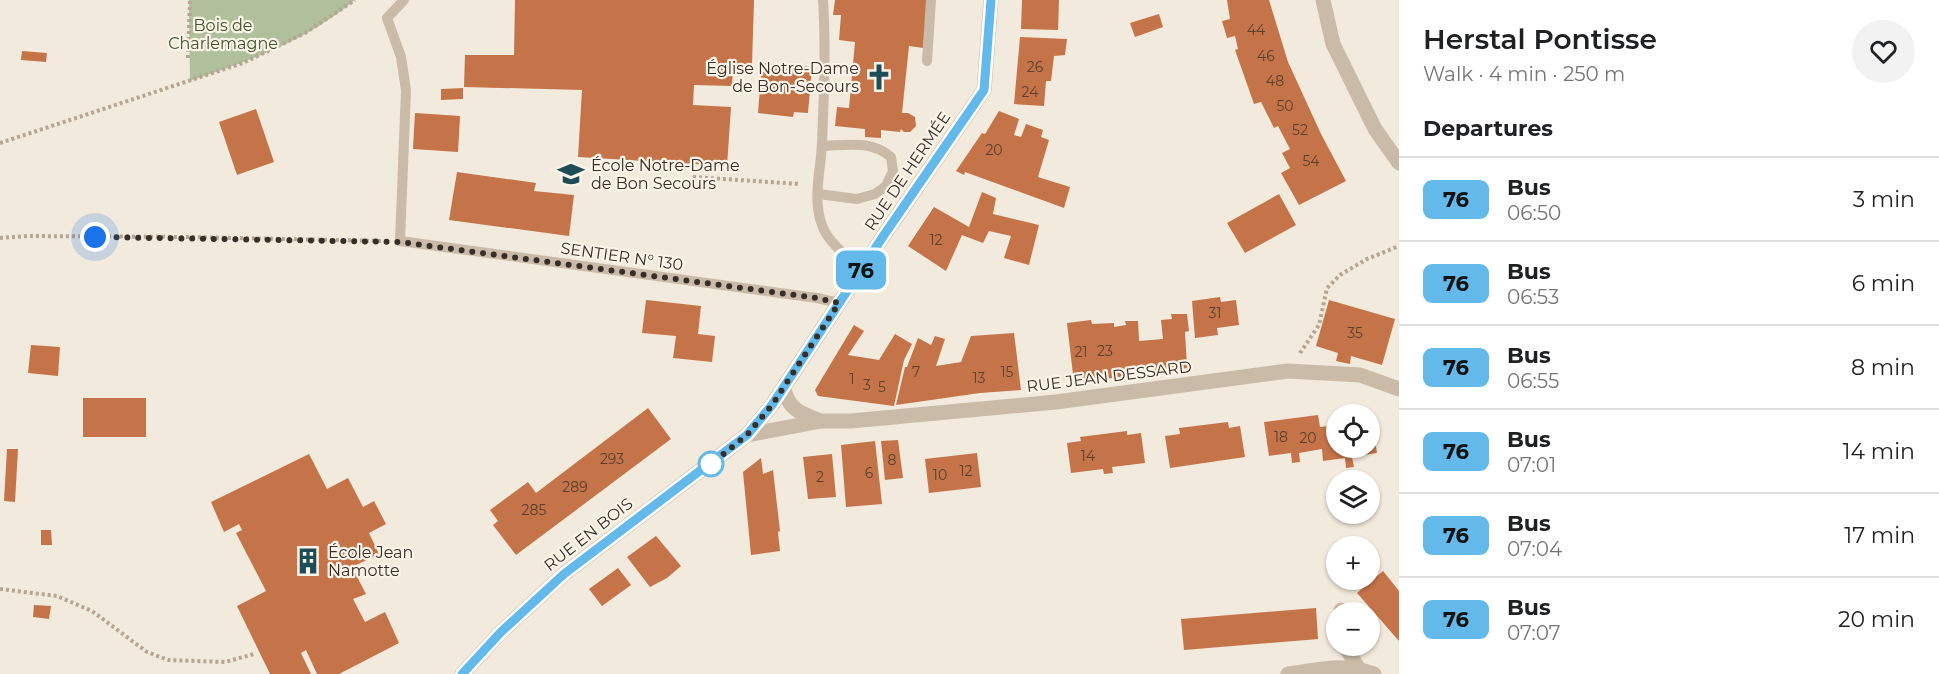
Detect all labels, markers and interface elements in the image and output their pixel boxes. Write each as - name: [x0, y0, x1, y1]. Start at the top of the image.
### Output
- park label: Bois de Charlemagne: [168, 16, 278, 53]
- button: heart: [1852, 20, 1915, 83]
- house number: 44: [1247, 21, 1266, 39]
- text: Herstal Pontisse: [1423, 22, 1657, 56]
- house number: 46: [1257, 47, 1275, 65]
- house number: 26: [1027, 58, 1044, 76]
- place label: Église Notre-Dame de Bon-Secours: [706, 59, 859, 96]
- church icon: Église Notre-Dame de Bon-Secours: [864, 62, 894, 92]
- text: Walk · 4 min · 250 m: [1423, 62, 1625, 86]
- house number: 48: [1266, 72, 1284, 90]
- house number: 24: [1022, 83, 1039, 101]
- house number: 50: [1276, 97, 1294, 115]
- street label: RUE DE HERMÉE: [861, 108, 954, 234]
- text: Departures: [1423, 115, 1553, 142]
- house number: 52: [1292, 121, 1308, 139]
- house number: 20: [985, 141, 1003, 159]
- house number: 54: [1302, 152, 1320, 170]
- place label: École Notre-Dame de Bon Secours: [591, 156, 740, 193]
- school or university icon: École Notre-Dame de Bon Secours: [556, 159, 586, 189]
- text: Bus: [1507, 174, 1551, 201]
- text: 3 min: [1853, 186, 1915, 213]
- text: 76: [1443, 187, 1469, 212]
- text: 06:50: [1507, 201, 1561, 225]
- your location: [80, 222, 110, 252]
- house number: 12: [929, 231, 943, 249]
- street label: SENTIER N° 130: [560, 239, 684, 274]
- line badge: 76: [834, 250, 888, 290]
- text: 76: [848, 258, 874, 283]
- text: Bus: [1507, 258, 1551, 285]
- text: 6 min: [1852, 270, 1915, 297]
- text: 76: [1443, 271, 1469, 296]
- text: 06:53: [1507, 285, 1559, 309]
- house number: 31: [1209, 304, 1221, 322]
- house number: 35: [1347, 324, 1363, 342]
- house number: 23: [1097, 342, 1113, 360]
- text: Bus: [1507, 342, 1551, 369]
- house number: 21: [1074, 343, 1088, 361]
- text: 8 min: [1851, 354, 1915, 381]
- text: 76: [1443, 355, 1469, 380]
- street label: RUE JEAN DESSARD: [1025, 357, 1193, 396]
- house number: 7: [912, 363, 920, 381]
- house number: 15: [1001, 363, 1014, 381]
- house number: 13: [973, 369, 986, 387]
- text: 06:55: [1507, 369, 1559, 393]
- house number: 1: [849, 370, 855, 388]
- house number: 3: [863, 376, 871, 394]
- house number: 5: [878, 378, 886, 396]
- map controls: [1326, 404, 1380, 656]
- button: locate: [1326, 404, 1380, 458]
- text: Bus: [1507, 426, 1551, 453]
- house number: 18: [1274, 428, 1288, 446]
- house number: 20: [1299, 429, 1317, 447]
- text: 14 min: [1843, 438, 1915, 465]
- text: 76: [1443, 439, 1469, 464]
- house number: 14: [1081, 447, 1096, 465]
- house number: 293: [600, 450, 624, 468]
- unlabelled marker: [698, 451, 724, 477]
- house number: 8: [888, 451, 897, 469]
- text: 07:01: [1507, 453, 1556, 477]
- house number: 12: [959, 462, 973, 480]
- house number: 6: [865, 464, 874, 482]
- house number: 10: [933, 466, 947, 484]
- house number: 2: [816, 468, 824, 486]
- button: layers: [1326, 470, 1380, 524]
- house number: 289: [562, 478, 588, 496]
- street label: RUE EN BOIS: [540, 494, 637, 575]
- house number: 285: [522, 501, 546, 519]
- text: Bus: [1507, 510, 1551, 537]
- text: 17 min: [1844, 522, 1915, 549]
- text: 76: [1443, 523, 1469, 548]
- button: +: [1326, 536, 1380, 590]
- text: 07:04: [1507, 537, 1562, 561]
- place label: École Jean Namotte: [328, 543, 413, 580]
- building icon: École Jean Namotte: [293, 546, 323, 576]
- text: Bus: [1507, 594, 1551, 621]
- button: −: [1326, 602, 1380, 656]
- text: 20 min: [1838, 606, 1915, 633]
- text: 76: [1443, 607, 1469, 632]
- text: 07:07: [1507, 621, 1561, 645]

